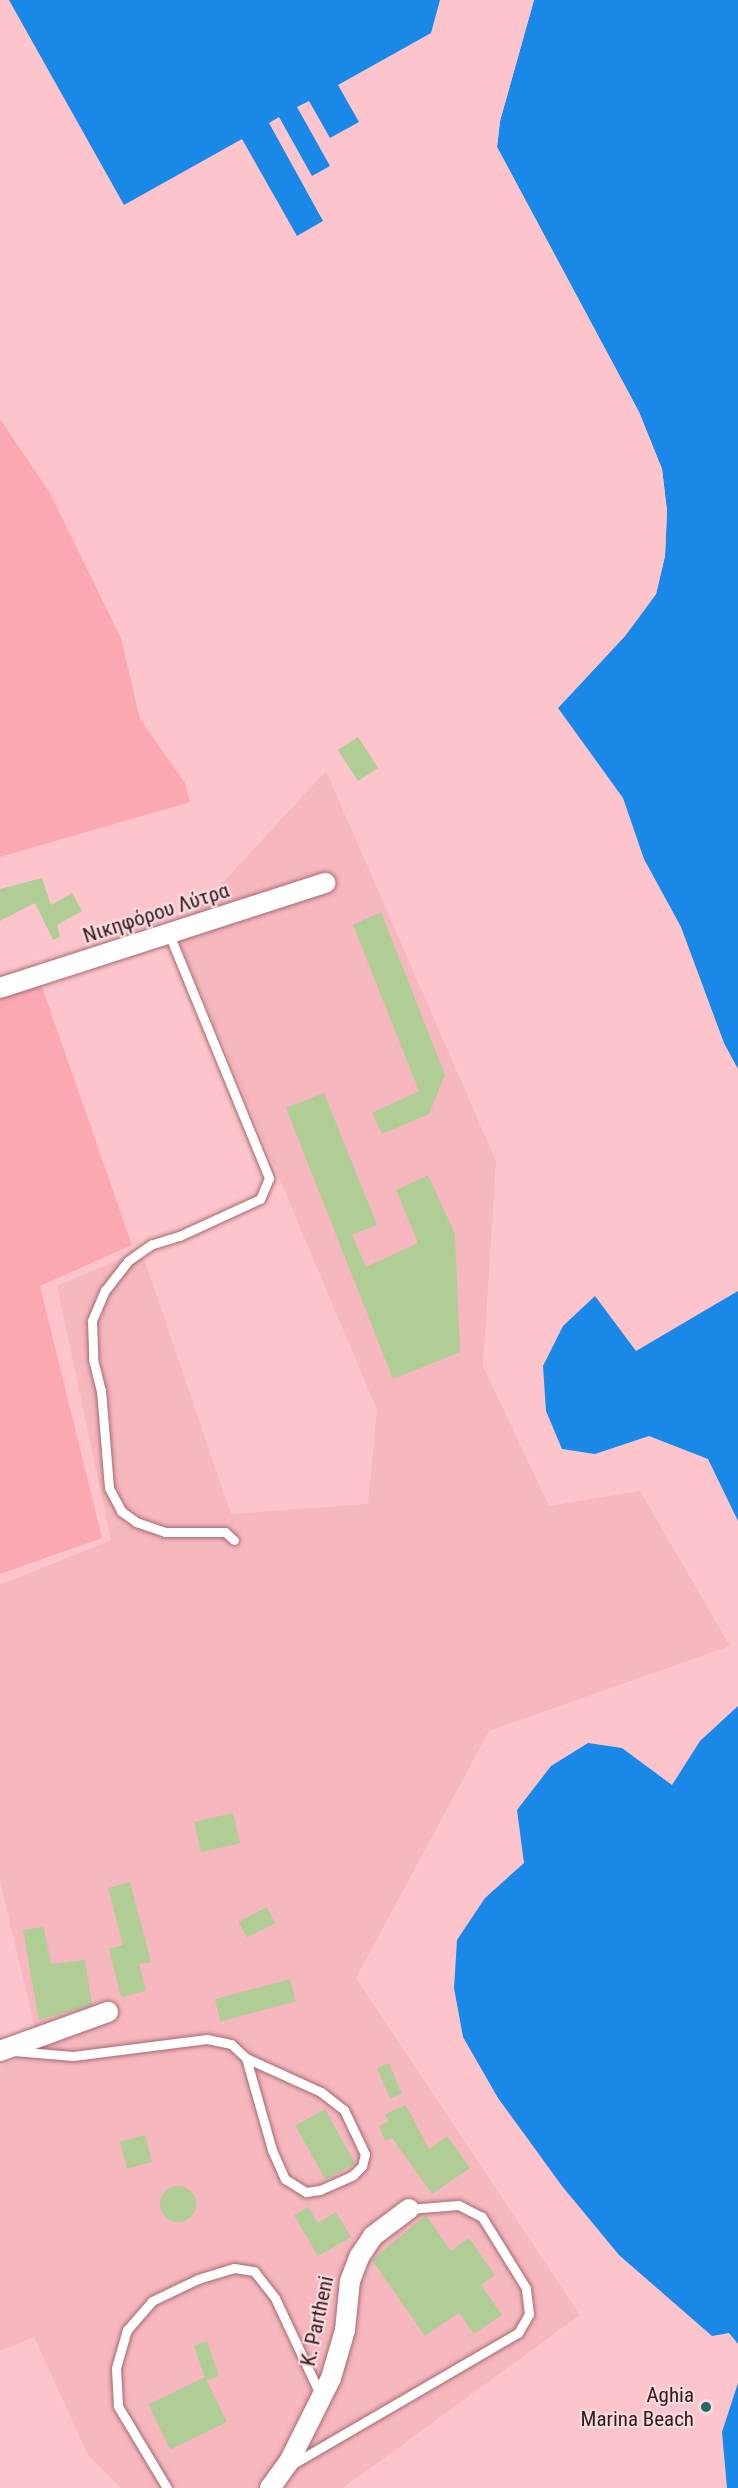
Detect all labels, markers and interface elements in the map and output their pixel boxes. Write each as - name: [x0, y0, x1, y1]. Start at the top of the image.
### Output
- street label: Νικηφόρου Λύτρα: [80, 878, 232, 948]
- street label: K. Partheni: [295, 2274, 339, 2368]
- place label: Aghia Marina Beach: [581, 2382, 694, 2432]
- marker: Aghia Marina Beach: [699, 2400, 713, 2414]

